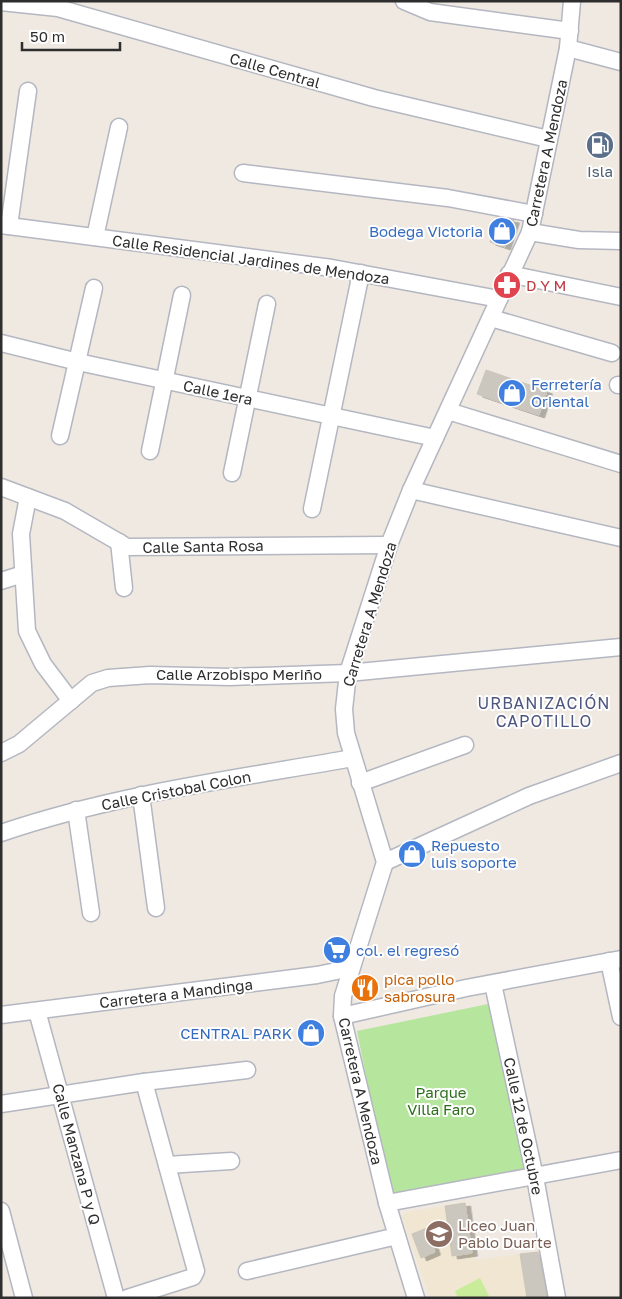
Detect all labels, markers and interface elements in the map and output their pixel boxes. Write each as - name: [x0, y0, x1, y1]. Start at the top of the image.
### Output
- scale bar: [22, 20, 120, 52]
- text: 50 m: [30, 27, 65, 45]
- street label: Calle Central: [228, 48, 323, 92]
- street label: Carretera A Mendoza: [522, 78, 570, 228]
- fuel station icon: Isla: [585, 130, 615, 160]
- place label: Isla: [587, 162, 613, 180]
- shop icon: Bodega Victoria: [487, 216, 517, 246]
- place label: Bodega Victoria: [369, 222, 483, 240]
- street label: Calle Residencial Jardines de Mendoza: [111, 231, 391, 287]
- pharmacy icon: D Y M: [492, 270, 522, 300]
- place label: D Y M: [526, 276, 567, 294]
- place label: Ferretería Oriental: [531, 375, 602, 410]
- street label: Calle 1era: [182, 376, 254, 408]
- shop icon: Ferretería Oriental: [497, 378, 527, 408]
- street label: Calle Santa Rosa: [142, 536, 264, 556]
- street label: Carretera A Mendoza: [338, 539, 400, 689]
- street label: Calle Arzobispo Meriño: [156, 665, 322, 683]
- district label: URBANIZACIÓN CAPOTILLO: [478, 693, 610, 731]
- street label: Calle Cristobal Colon: [100, 767, 252, 813]
- place label: Repuesto luis soporte: [431, 836, 517, 871]
- shop icon: Repuesto luis soporte: [397, 839, 427, 869]
- supermarket icon: col. el regresó: [322, 935, 352, 965]
- place label: col. el regresó: [356, 941, 459, 959]
- place label: pica pollo sabrosura: [384, 970, 456, 1005]
- restaurant icon: pica pollo sabrosura: [350, 973, 380, 1003]
- street label: Carretera a Mandinga: [98, 975, 254, 1011]
- street label: Carretera A Mendoza: [335, 1016, 387, 1166]
- shop icon: CENTRAL PARK: [296, 1018, 326, 1048]
- place label: CENTRAL PARK: [180, 1024, 292, 1042]
- street label: Calle 12 de Octubre: [501, 1056, 547, 1197]
- street label: Calle Manzana P y Q: [49, 1081, 105, 1227]
- park label: Parque Villa Faro: [407, 1083, 475, 1118]
- place label: Liceo Juan Pablo Duarte: [458, 1216, 552, 1251]
- school or university icon: Liceo Juan Pablo Duarte: [424, 1219, 454, 1249]

